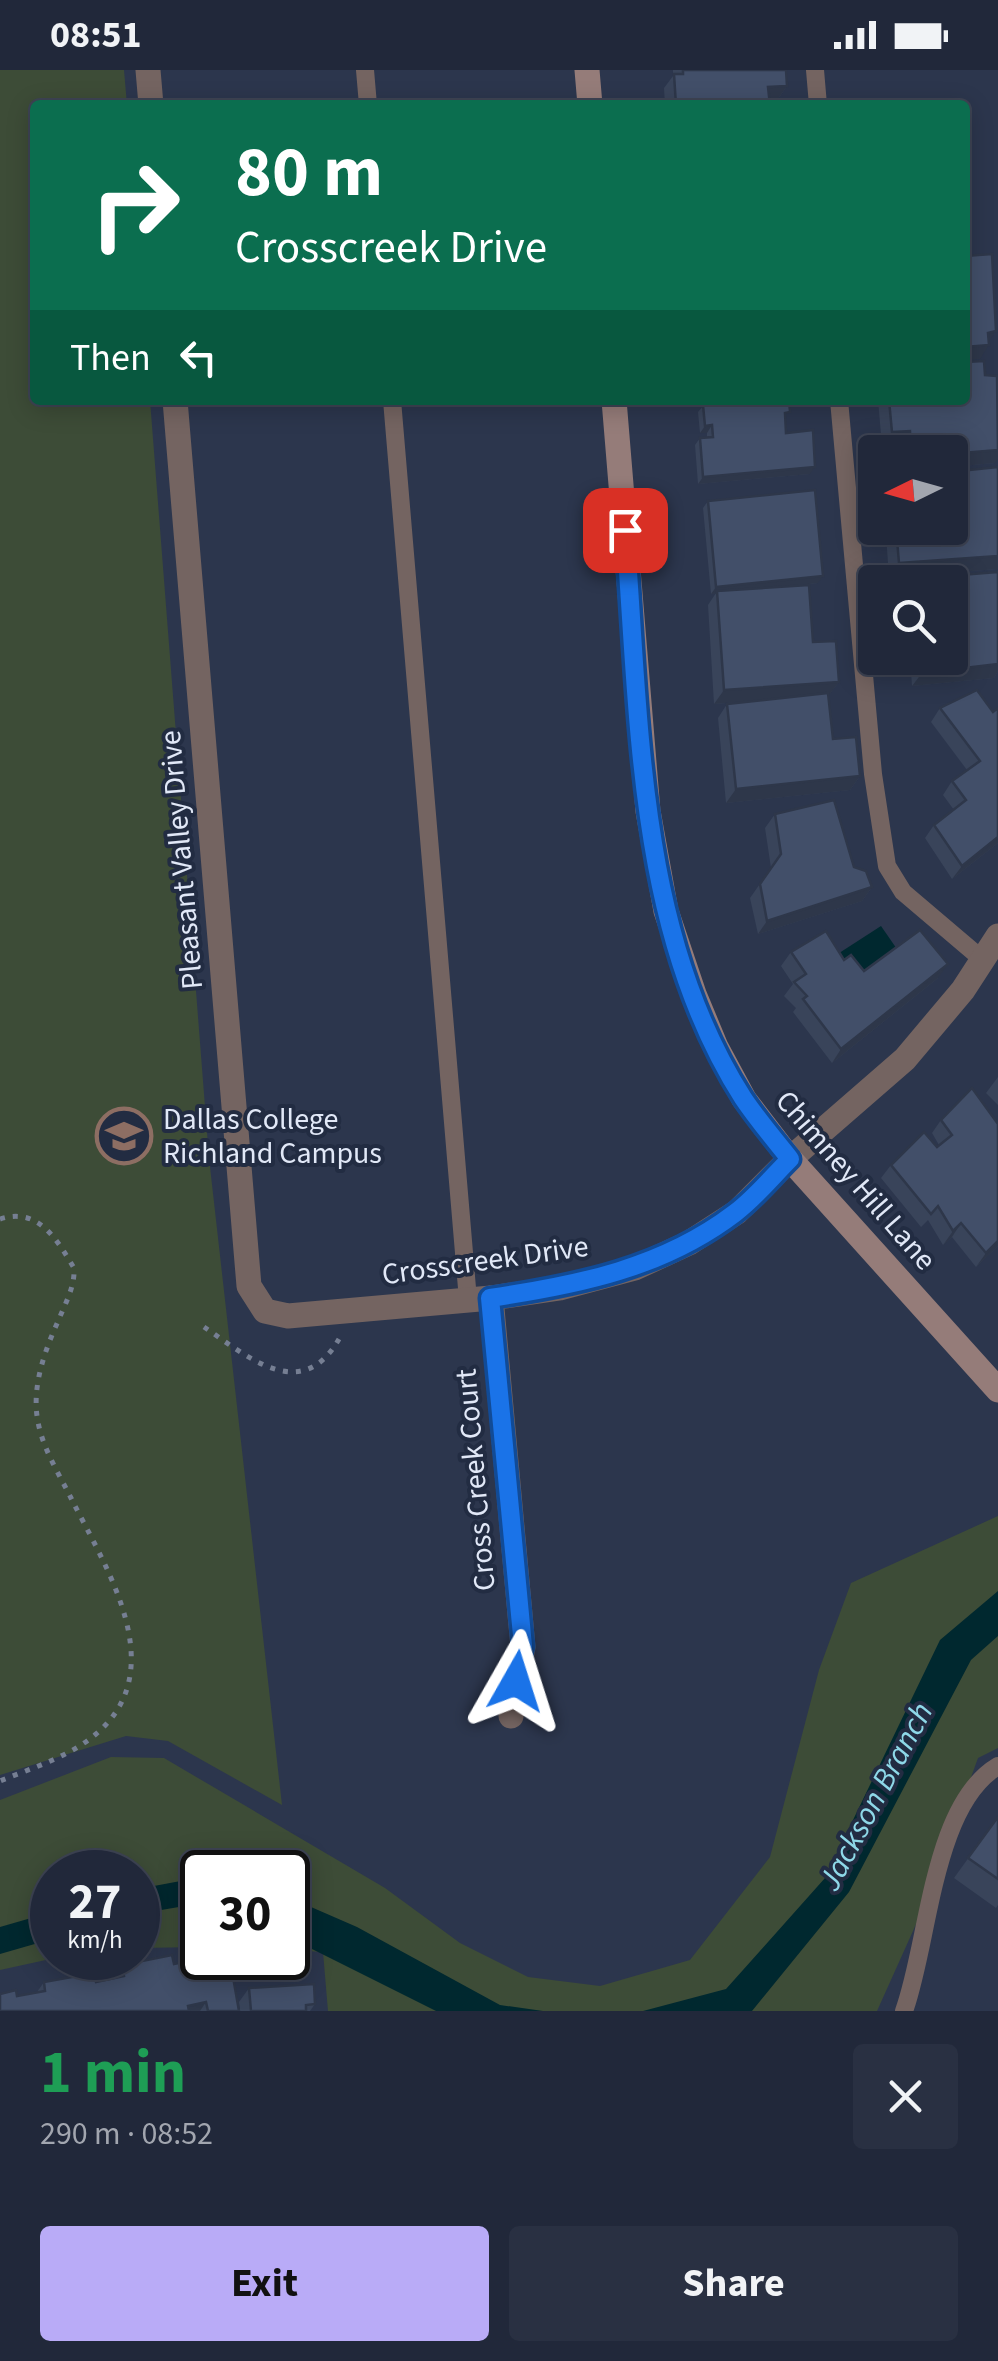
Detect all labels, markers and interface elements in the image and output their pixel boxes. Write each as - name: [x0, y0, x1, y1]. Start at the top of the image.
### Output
- text: 08:51: [50, 8, 142, 62]
- text: 80 m: [235, 123, 383, 223]
- icon: right: [70, 140, 200, 270]
- text: Crosscreek Drive: [235, 216, 547, 280]
- icon: left: [171, 330, 226, 385]
- text: Then: [70, 331, 151, 385]
- north arrow: [858, 435, 968, 545]
- map controls: [858, 435, 968, 675]
- pin: [583, 488, 668, 573]
- icon: arrive: [598, 503, 653, 558]
- button: search: [858, 565, 968, 675]
- street label: Pleasant Valley Drive: [149, 729, 214, 991]
- street label: Chimney Hill Lane: [765, 1081, 946, 1280]
- place label: Dallas College Richland Campus: [163, 1098, 382, 1175]
- school or university icon: Dallas College Richland Campus: [94, 1106, 154, 1166]
- street label: Crosscreek Drive: [379, 1225, 591, 1296]
- street label: Cross Creek Court: [444, 1367, 507, 1593]
- position arrow: [464, 1629, 568, 1733]
- water label: Jackson Branch: [807, 1694, 945, 1899]
- speed limit sign: 30: [180, 1850, 310, 1980]
- text: 27: [69, 1867, 121, 1938]
- text: km/h: [67, 1922, 123, 1958]
- text: 1 min: [40, 2031, 186, 2116]
- button: close: [853, 2044, 958, 2149]
- text: 290 m · 08:52: [40, 2111, 213, 2157]
- button: Exit: [40, 2226, 489, 2341]
- button: Share: [509, 2226, 958, 2341]

